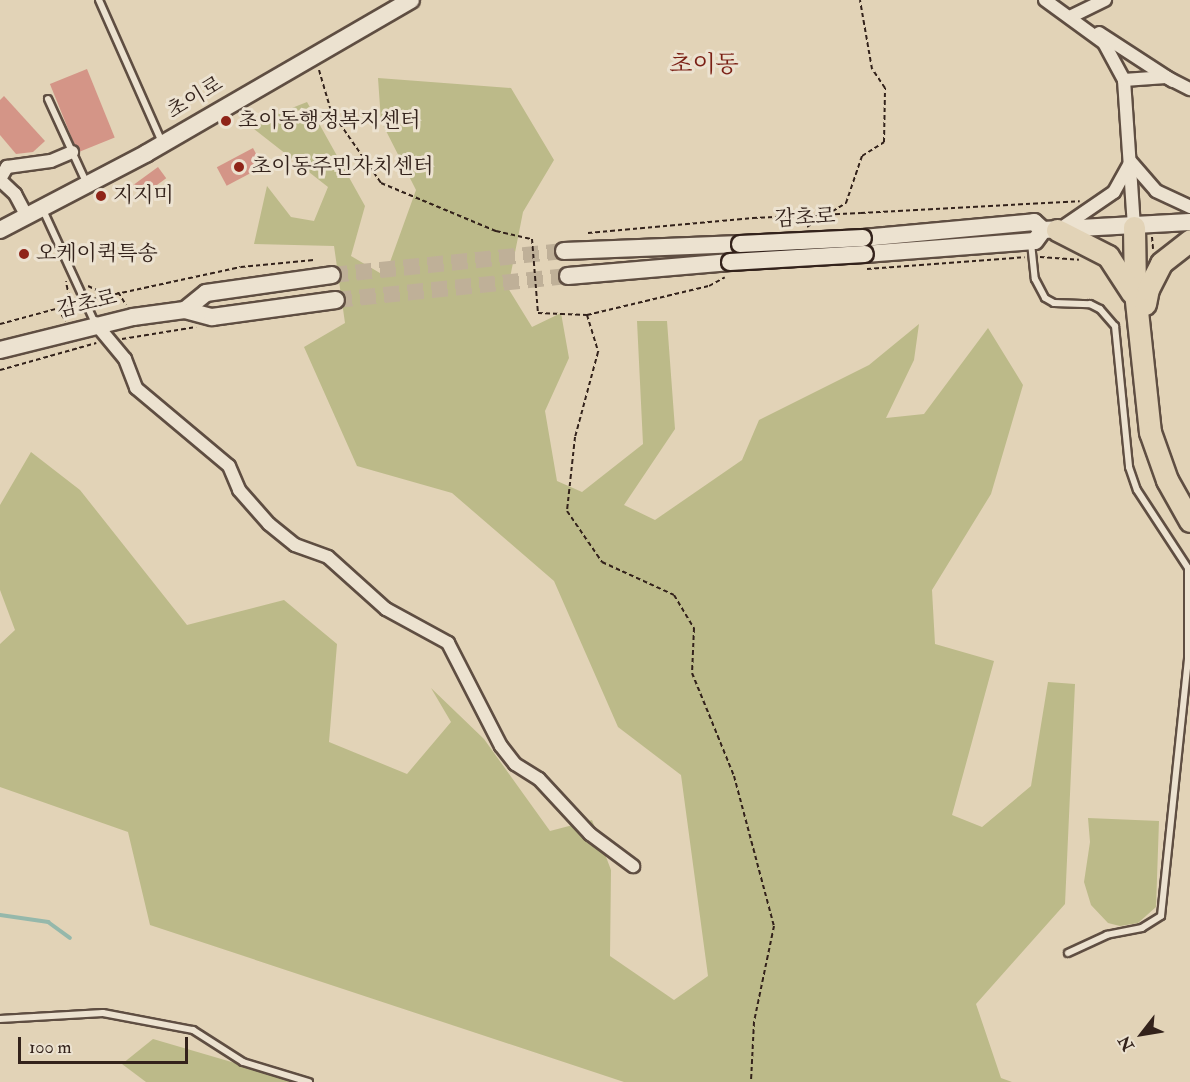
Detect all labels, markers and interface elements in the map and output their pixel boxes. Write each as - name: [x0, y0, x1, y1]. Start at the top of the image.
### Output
- district label: 초이동: [669, 51, 739, 79]
- street label: 초이로: [162, 72, 228, 124]
- place label: 초이동행정복지센터: [238, 108, 421, 134]
- marker: 초이동행정복지센터: [219, 114, 233, 128]
- place label: 초이동주민자치센터: [251, 154, 434, 180]
- marker: 초이동주민자치센터: [232, 160, 246, 174]
- place label: 지지미: [113, 183, 174, 209]
- marker: 지지미: [94, 189, 108, 203]
- street label: 감초로: [774, 204, 836, 232]
- place label: 오케이퀵특송: [36, 241, 158, 267]
- marker: 오케이퀵특송: [17, 247, 31, 261]
- street label: 감초로: [55, 285, 119, 323]
- north arrow: [1112, 1004, 1172, 1064]
- scale bar: [21, 1025, 190, 1063]
- text: N: [1114, 1032, 1139, 1055]
- text: 100 m: [29, 1036, 72, 1059]

